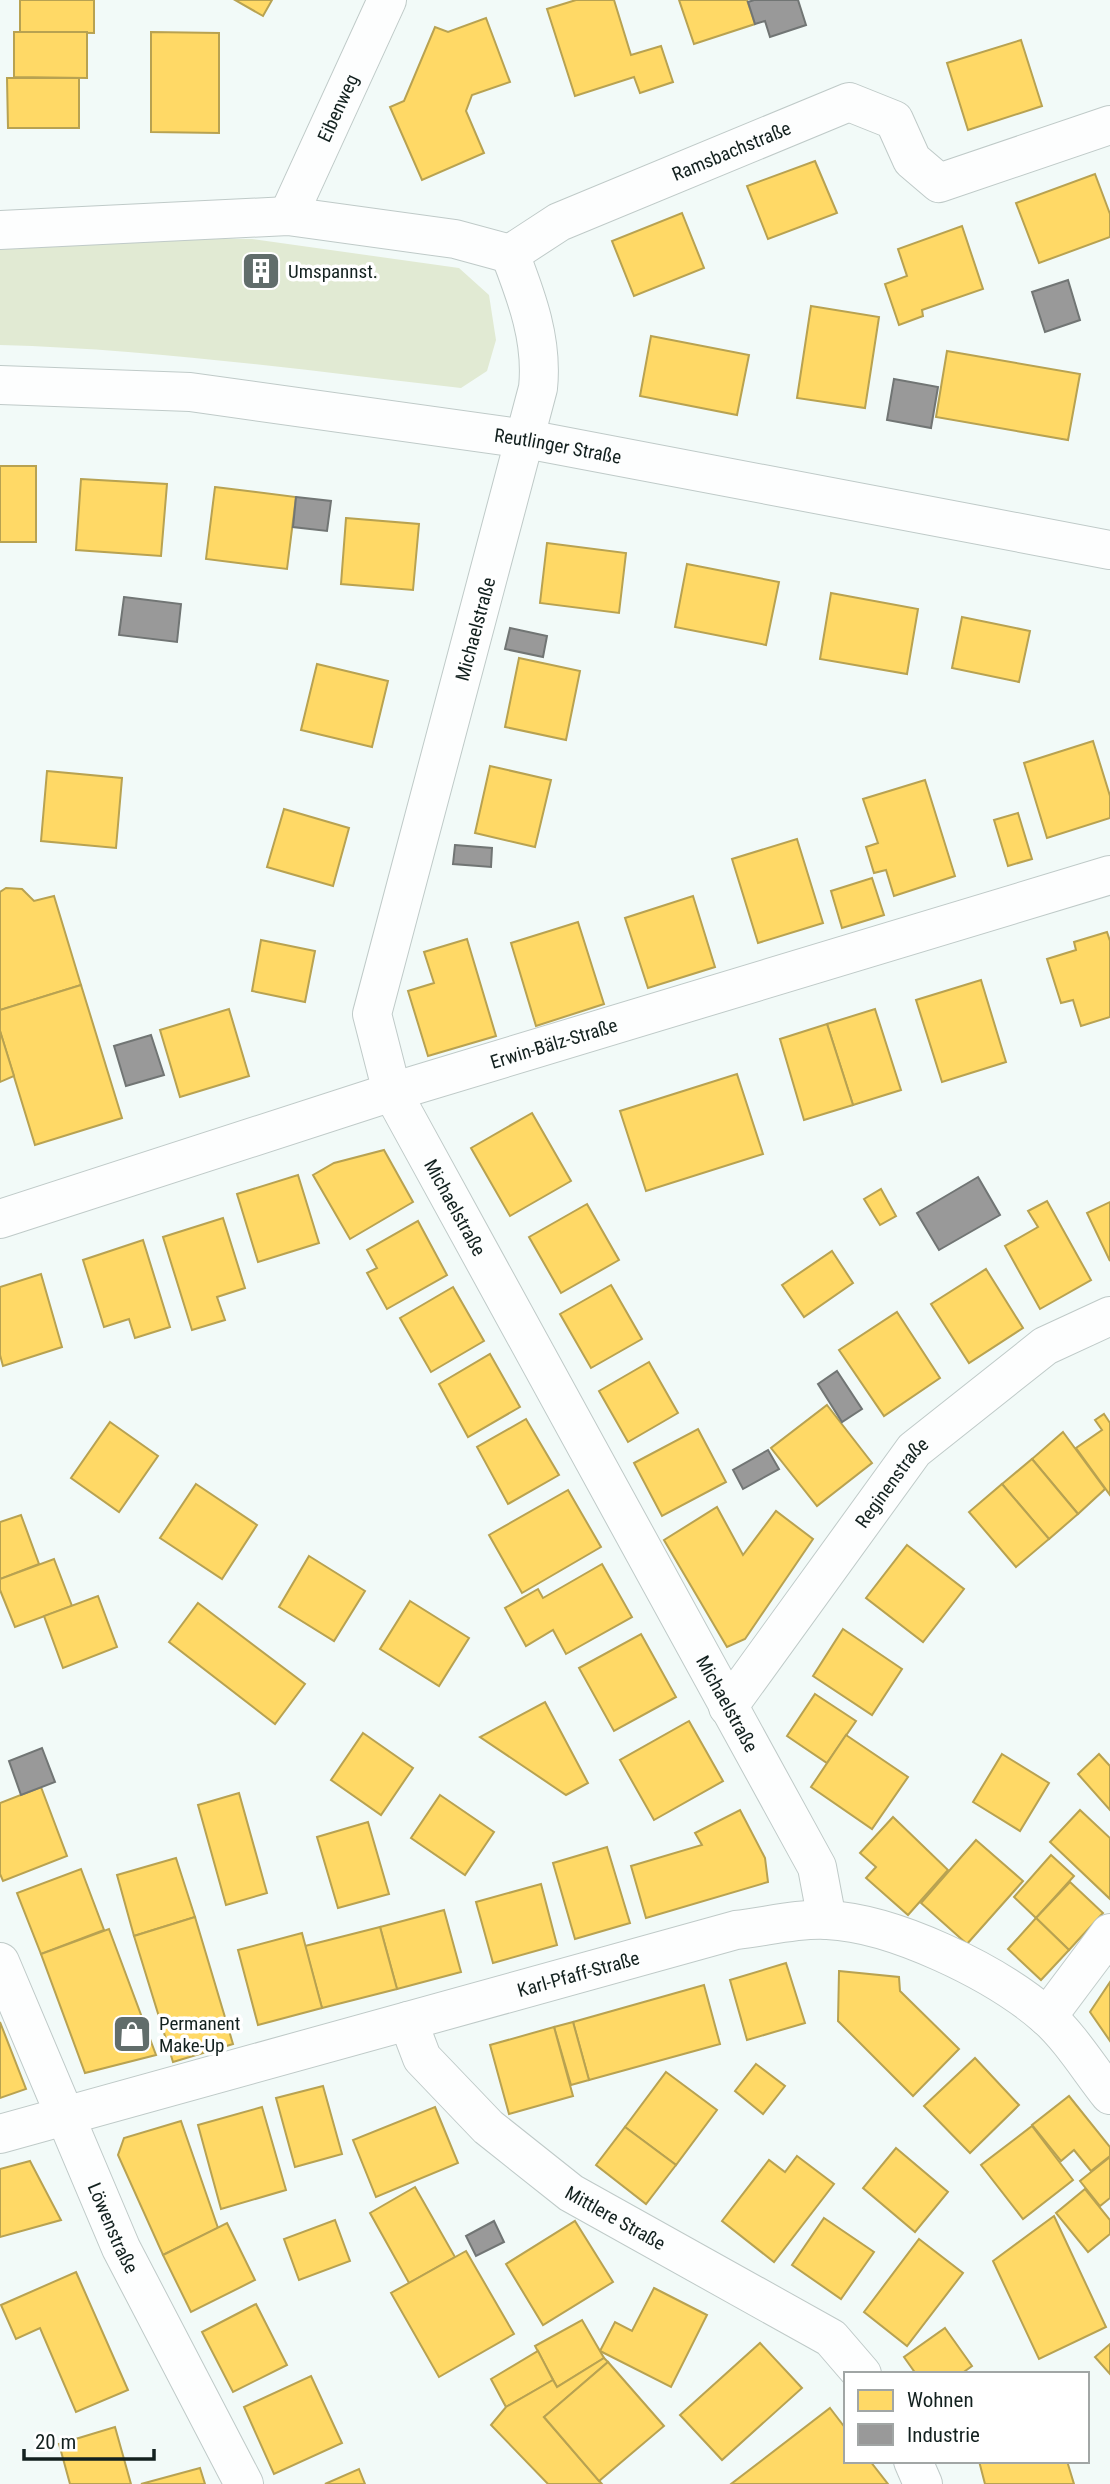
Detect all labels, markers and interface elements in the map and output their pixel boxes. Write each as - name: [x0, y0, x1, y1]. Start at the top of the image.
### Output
- street label: Eibenweg: [313, 71, 363, 146]
- street label: Ramsbachstraße: [669, 116, 794, 186]
- building icon: Umspannst.: [240, 250, 282, 292]
- place label: Umspannst.: [288, 260, 378, 283]
- street label: Reutlinger Straße: [493, 424, 624, 469]
- street label: Michaelstraße: [451, 575, 500, 684]
- street label: Erwin-Bälz-Straße: [487, 1013, 620, 1074]
- street label: Michaelstraße: [419, 1155, 491, 1260]
- street label: Reginenstraße: [851, 1432, 933, 1532]
- street label: Michaelstraße: [691, 1652, 763, 1756]
- street label: Karl-Pfaff-Straße: [515, 1946, 642, 2002]
- place label: Permanent Make-Up: [159, 2012, 240, 2057]
- shop icon: Permanent Make-Up: [111, 2013, 153, 2055]
- street label: Löwenstraße: [83, 2179, 143, 2277]
- street label: Mittlere Straße: [561, 2181, 669, 2255]
- legend: [844, 2372, 1089, 2463]
- text: Wohnen: [907, 2388, 974, 2412]
- scale bar: [24, 2418, 154, 2462]
- text: Industrie: [907, 2423, 980, 2447]
- text: 20 m: [35, 2430, 76, 2454]

